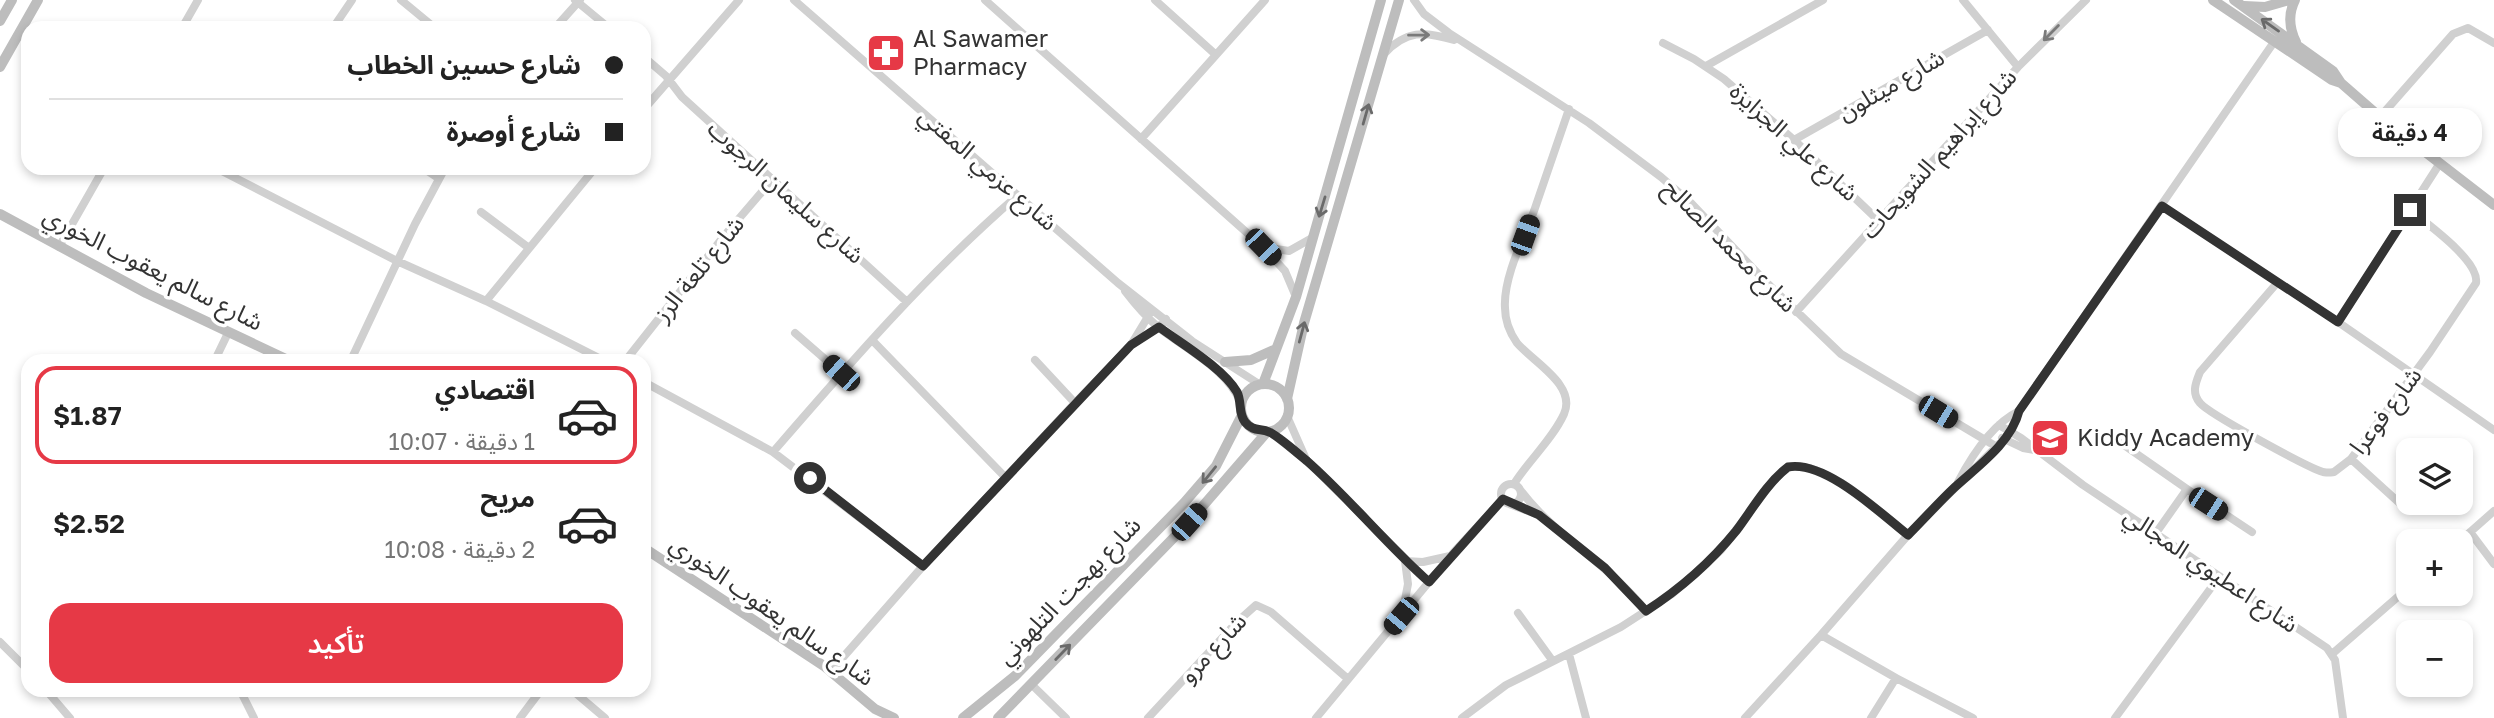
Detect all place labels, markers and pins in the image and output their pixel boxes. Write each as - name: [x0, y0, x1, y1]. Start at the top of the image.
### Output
- place label: Al Sawamer Pharmacy: [913, 23, 1048, 80]
- pharmacy icon: Al Sawamer Pharmacy: [865, 32, 907, 74]
- school or university icon: Kiddy Academy: [2029, 417, 2071, 459]
- place label: Kiddy Academy: [2077, 422, 2254, 451]

